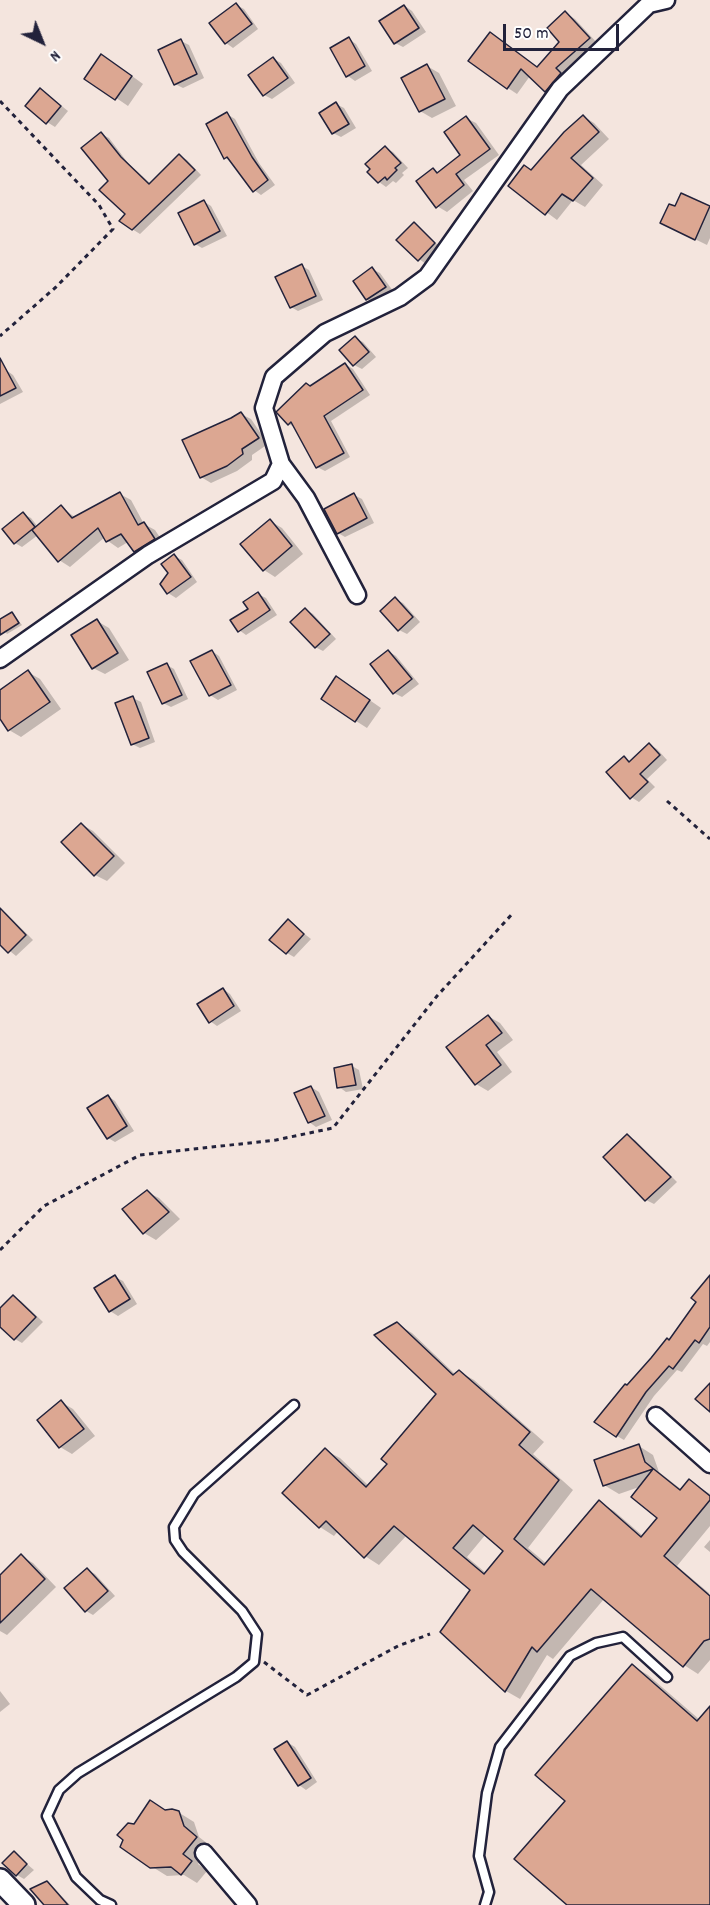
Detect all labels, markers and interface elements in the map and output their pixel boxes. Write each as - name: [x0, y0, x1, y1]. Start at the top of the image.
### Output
- north arrow: [12, 12, 72, 72]
- scale bar: [506, 12, 622, 50]
- text: 50 m: [514, 22, 549, 47]
- text: N: [44, 44, 65, 67]

